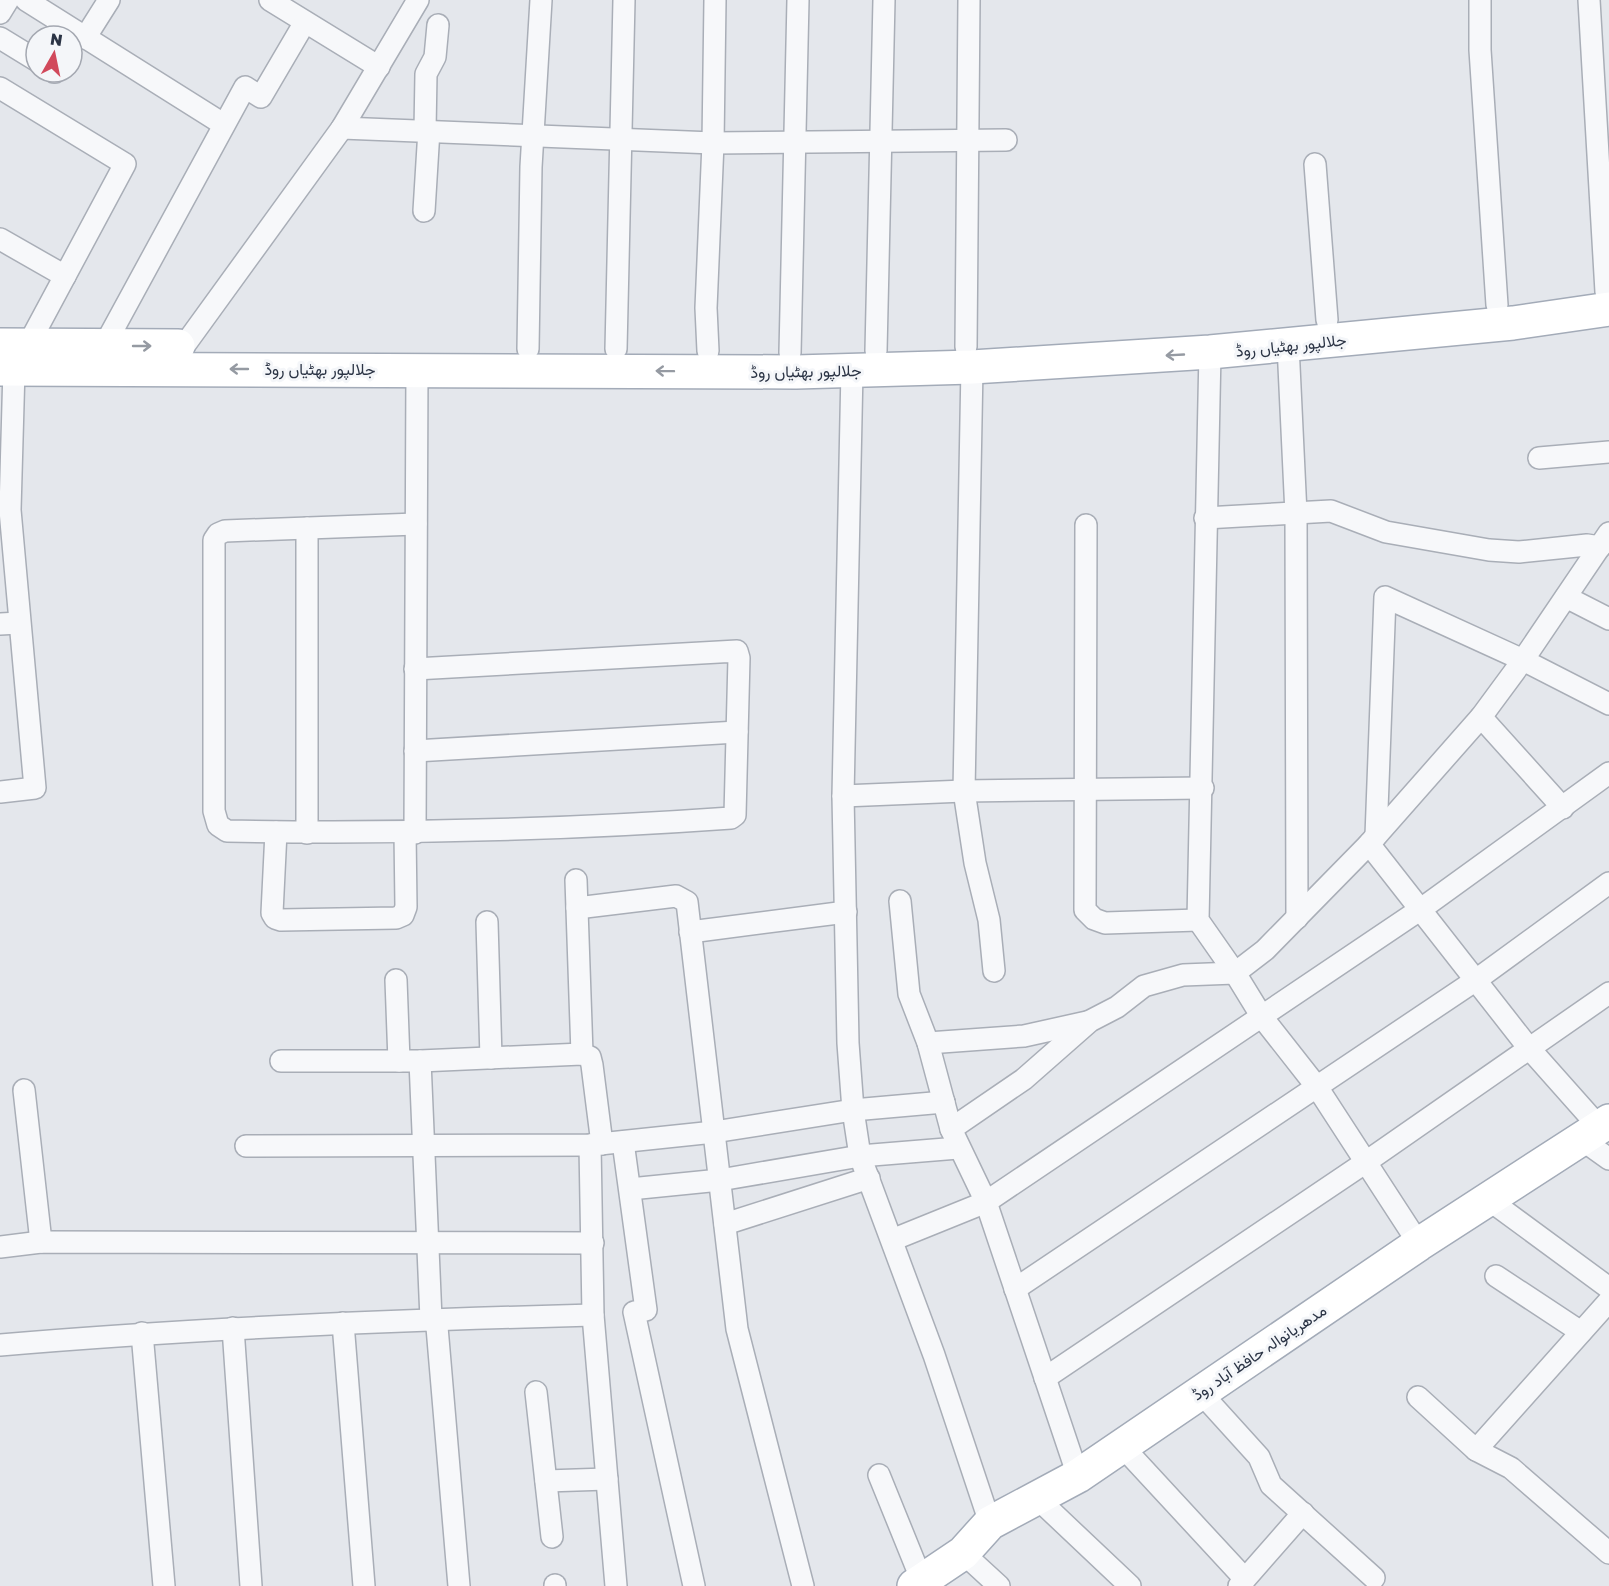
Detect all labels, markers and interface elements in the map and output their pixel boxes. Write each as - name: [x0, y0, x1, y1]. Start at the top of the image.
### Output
- north arrow: [24, 24, 84, 84]
- text: N: [49, 28, 64, 50]
- street label: جلالپور بھٹیاں روڈ: [1235, 329, 1348, 363]
- one-way arrow: [132, 340, 152, 352]
- one-way arrow: [1165, 349, 1185, 360]
- street label: جلالپور بھٹیاں روڈ: [264, 359, 376, 381]
- street label: جلالپور بھٹیاں روڈ: [750, 360, 862, 384]
- one-way arrow: [230, 363, 250, 375]
- one-way arrow: [656, 365, 676, 377]
- street label: مدھریانوالہ حافظ آباد روڈ: [1188, 1300, 1331, 1405]

